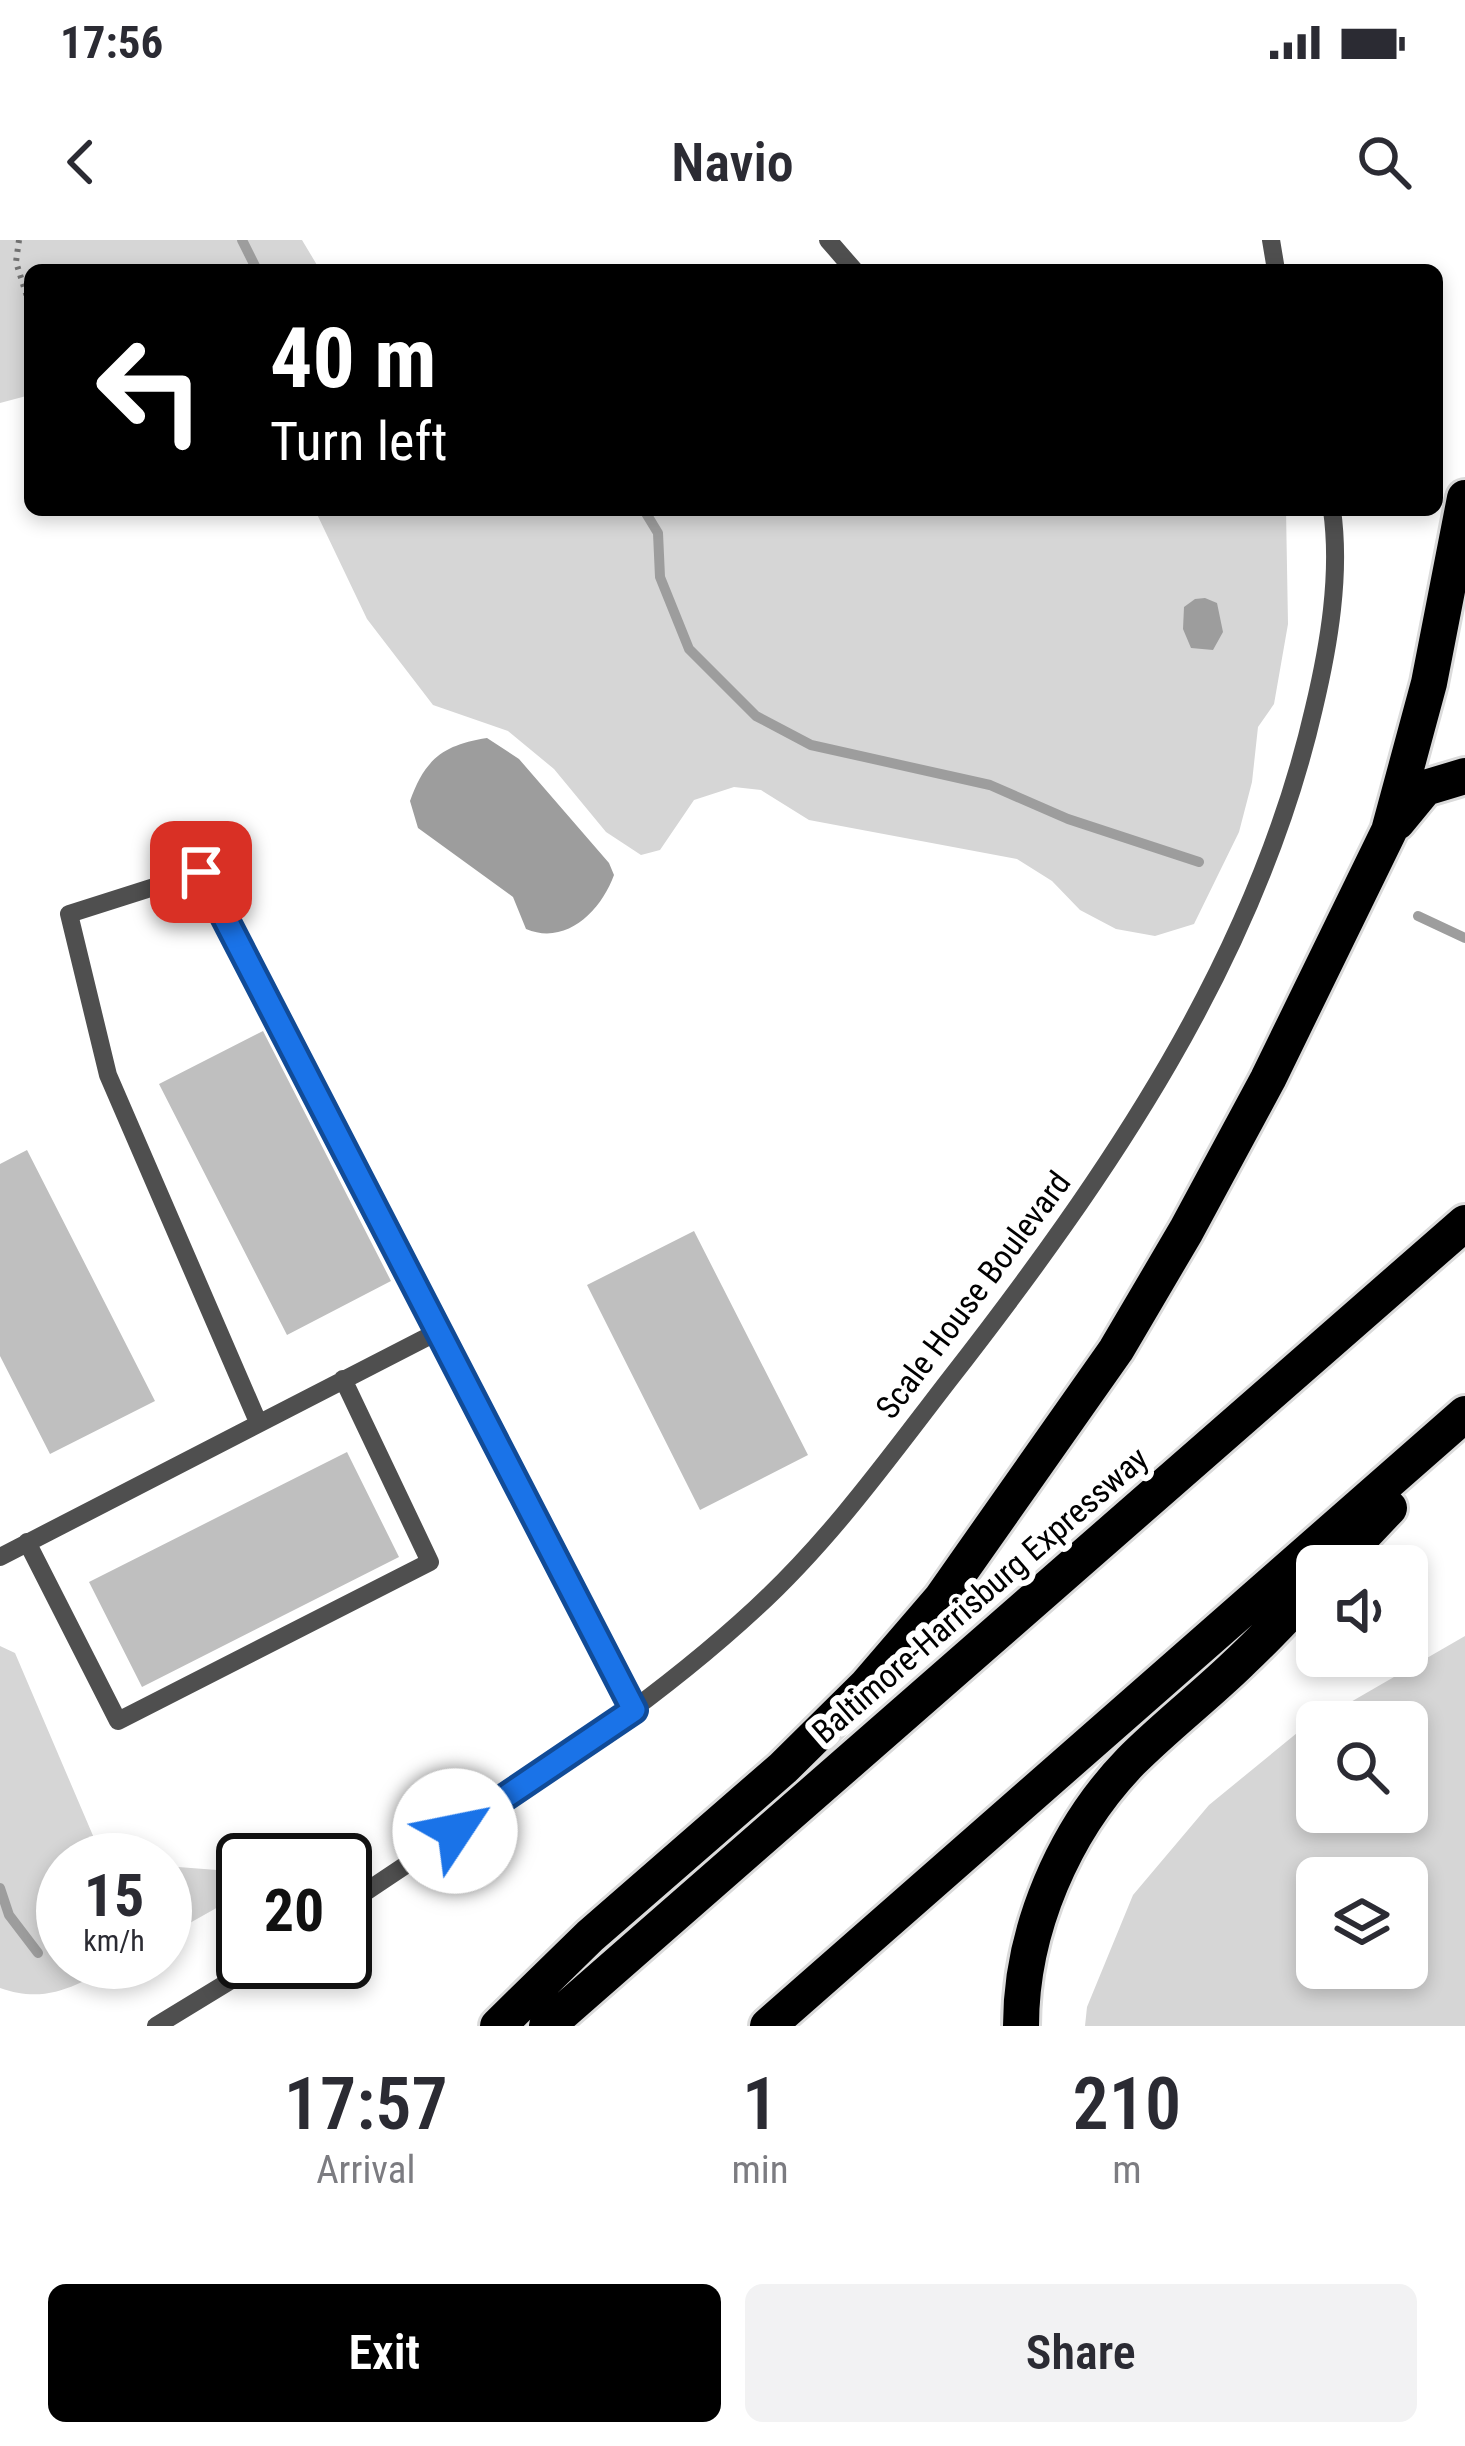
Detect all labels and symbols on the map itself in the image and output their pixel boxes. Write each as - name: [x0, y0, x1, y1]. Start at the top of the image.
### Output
- pin: [150, 821, 252, 923]
- street label: Scale House Boulevard: [867, 1164, 1079, 1426]
- street label: Baltimore-Harrisburg Expressway: [804, 1439, 1156, 1751]
- position arrow: [392, 1768, 518, 1894]
- speed limit sign: 20: [216, 1833, 372, 1989]

